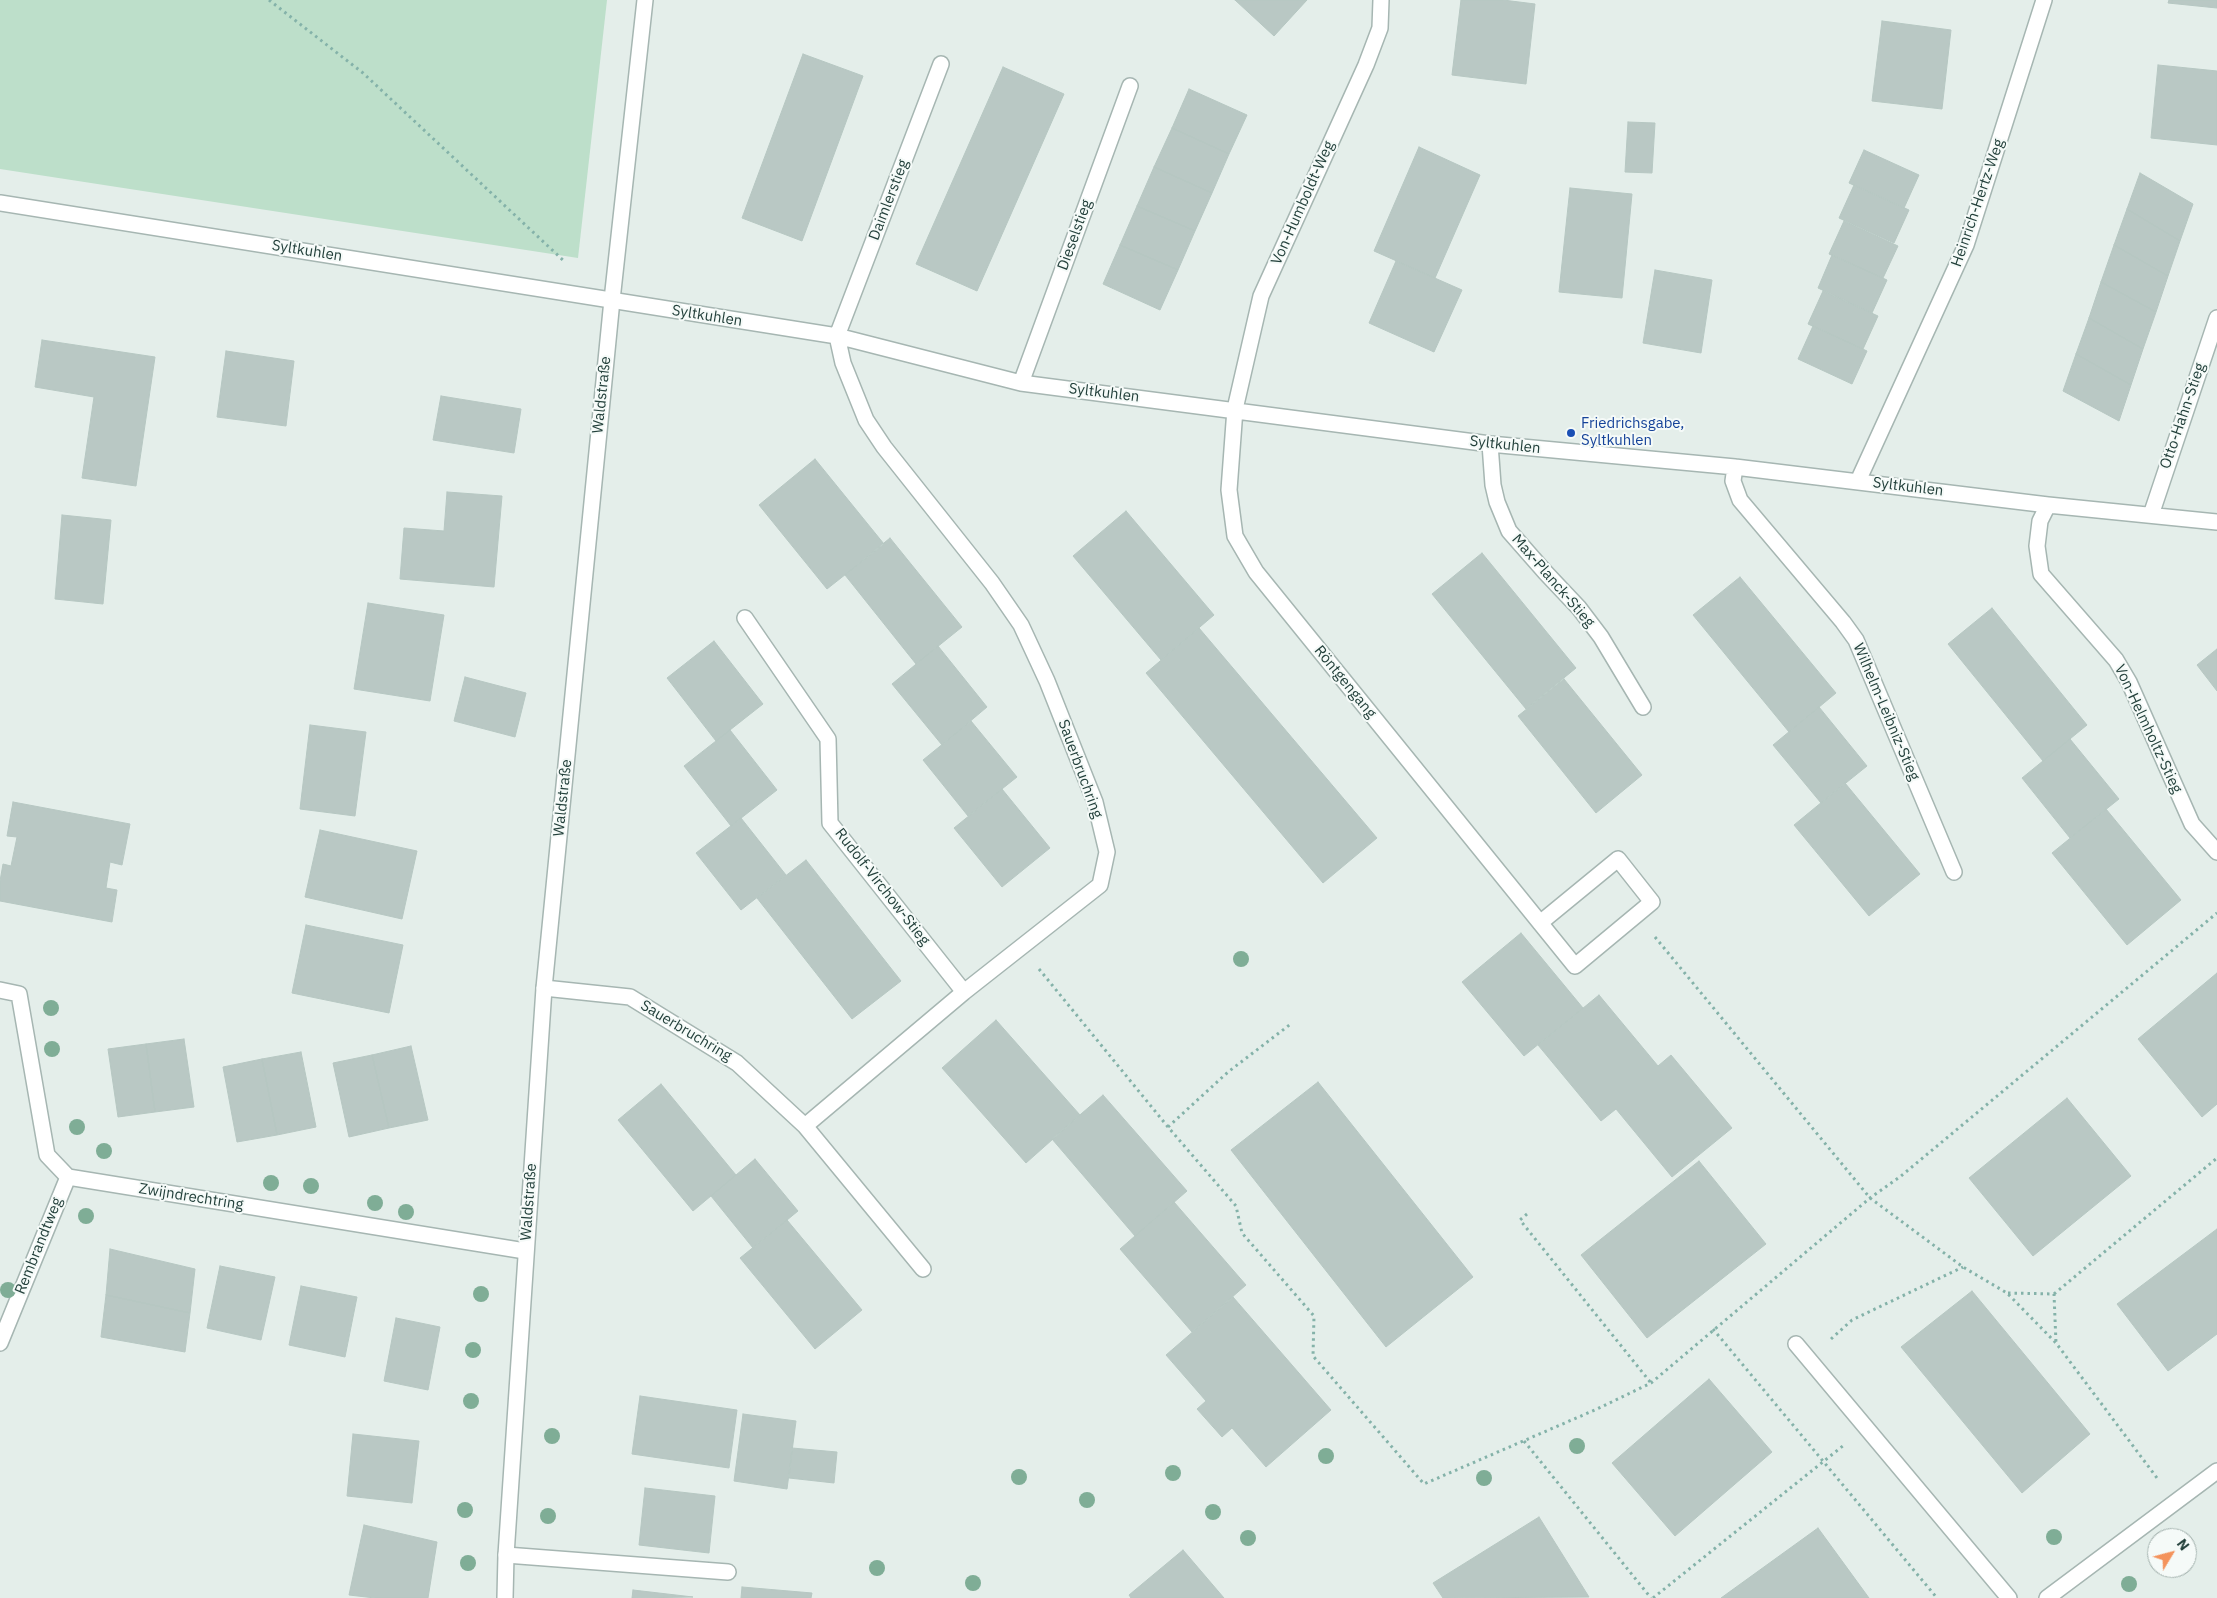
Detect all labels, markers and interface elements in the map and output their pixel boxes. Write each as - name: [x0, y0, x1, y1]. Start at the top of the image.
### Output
- street label: Heinrich-Hertz-Weg: [1948, 137, 2008, 269]
- street label: Von-Humboldt-Weg: [1268, 138, 1338, 268]
- street label: Daimlerstieg: [865, 157, 913, 243]
- street label: Dieselstieg: [1054, 197, 1096, 273]
- street label: Syltkuhlen: [270, 237, 344, 265]
- street label: Syltkuhlen: [670, 302, 744, 330]
- street label: Waldstraße: [589, 355, 615, 435]
- street label: Otto-Hahn-Stieg: [2156, 361, 2210, 471]
- street label: Syltkuhlen: [1068, 380, 1140, 406]
- place label: Friedrichsgabe, Syltkuhlen: [1581, 415, 1684, 450]
- marker: Friedrichsgabe, Syltkuhlen: [1565, 427, 1577, 439]
- street label: Syltkuhlen: [1469, 432, 1541, 458]
- street label: Syltkuhlen: [1872, 474, 1944, 500]
- street label: Max-Planck-Stieg: [1508, 531, 1598, 631]
- street label: Wilhelm-Leibniz-Stieg: [1849, 641, 1923, 783]
- street label: Röntgengang: [1310, 642, 1380, 722]
- street label: Von-Helmholtz-Stieg: [2110, 662, 2186, 796]
- street label: Sauerbruchring: [1054, 717, 1106, 821]
- street label: Waldstraße: [550, 758, 576, 838]
- street label: Rudolf-Virchow-Stieg: [831, 825, 933, 949]
- street label: Sauerbruchring: [637, 997, 735, 1065]
- street label: Waldstraße: [517, 1163, 541, 1241]
- street label: Zwijndrechtring: [137, 1180, 245, 1214]
- street label: Rembrandtweg: [11, 1195, 67, 1297]
- north arrow: [2147, 1528, 2197, 1578]
- text: N: [2173, 1535, 2193, 1554]

